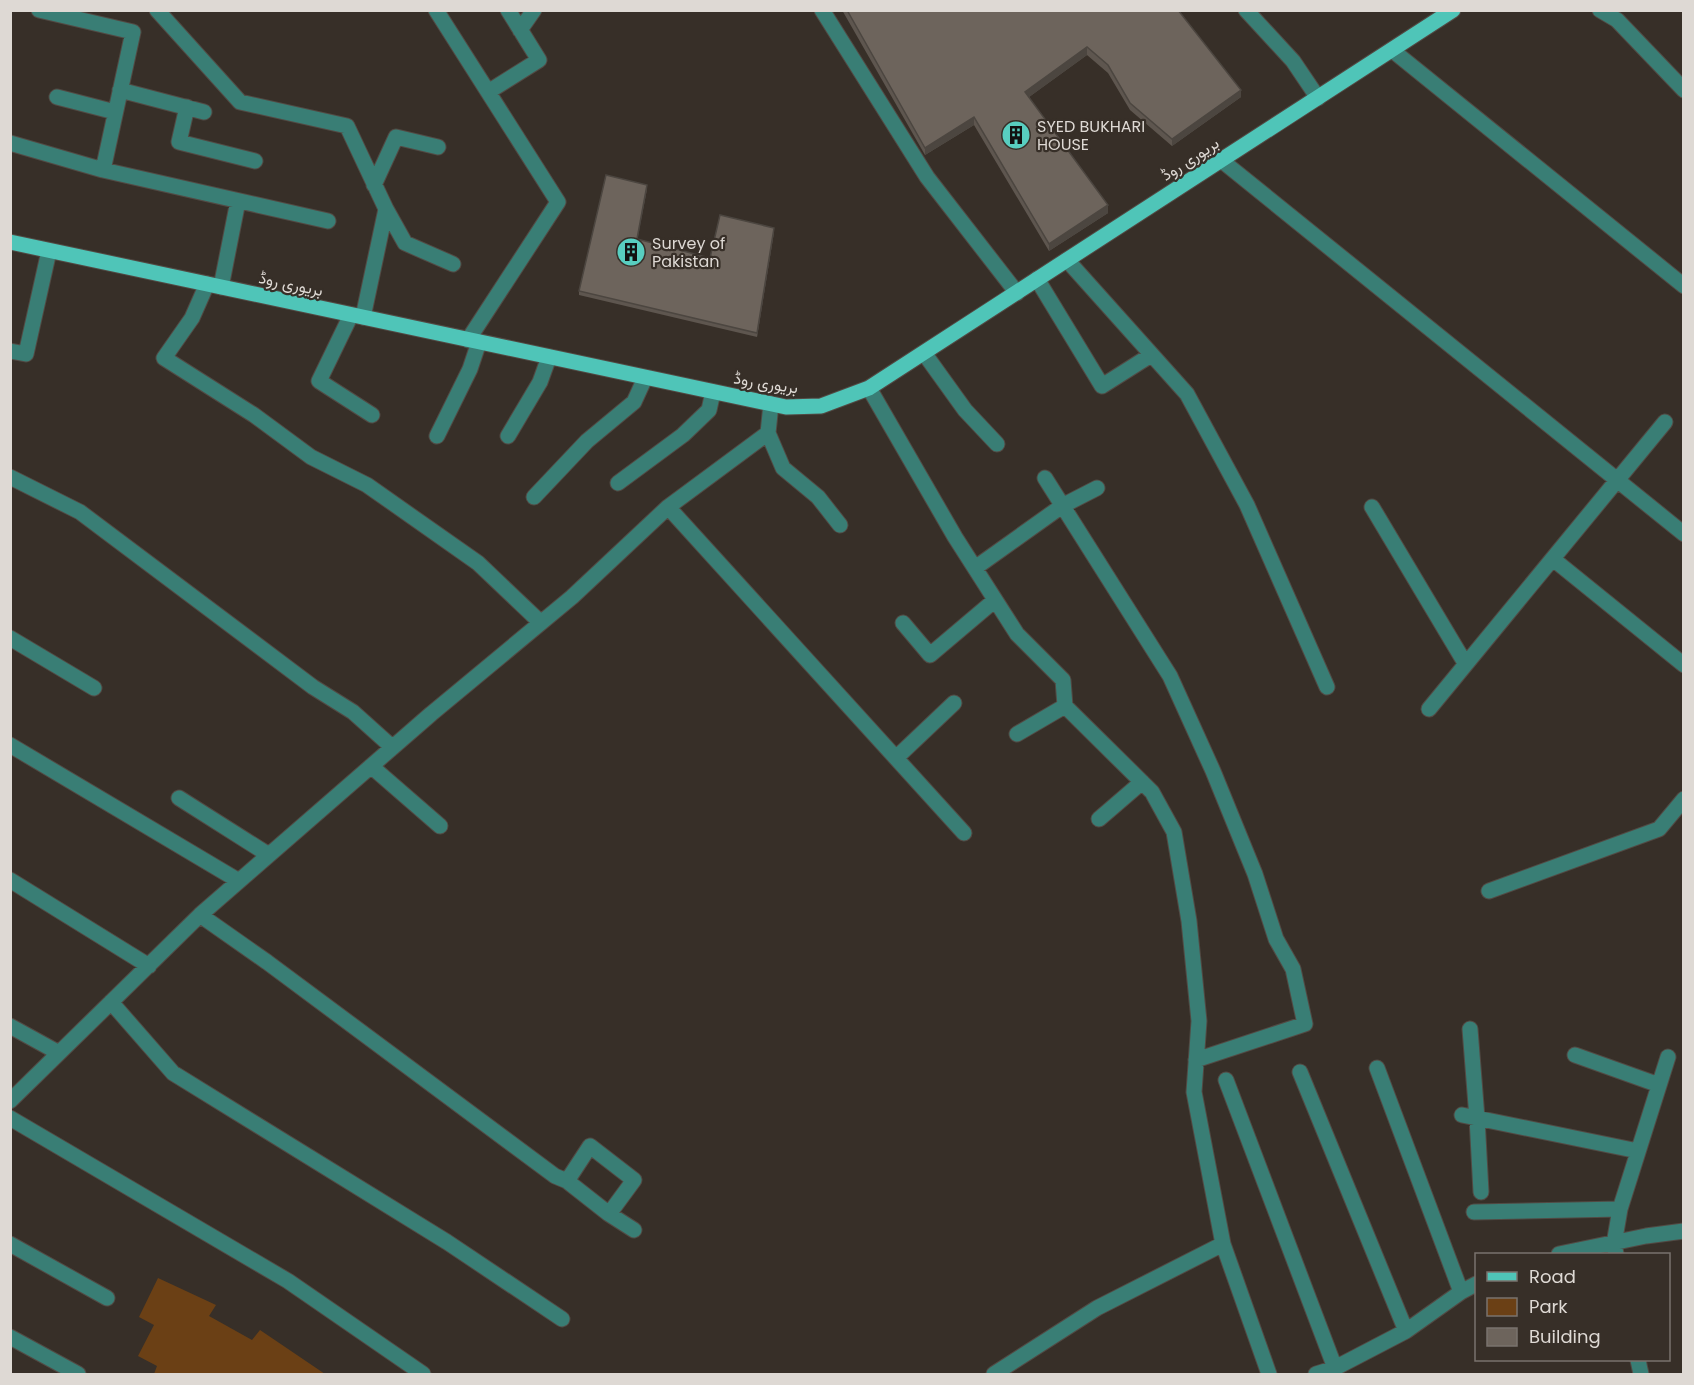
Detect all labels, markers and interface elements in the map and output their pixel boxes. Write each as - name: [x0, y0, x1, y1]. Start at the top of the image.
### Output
- place label: SYED BUKHARI HOUSE: [1037, 115, 1145, 156]
- building icon: SYED BUKHARI HOUSE: [1000, 119, 1032, 151]
- street label: بریوری روڈ: [1157, 132, 1223, 186]
- place label: Survey of Pakistan: [652, 232, 725, 273]
- building icon: Survey of Pakistan: [615, 236, 647, 268]
- street label: بریوری روڈ: [257, 266, 325, 302]
- street label: بریوری روڈ: [732, 367, 800, 399]
- legend: [1475, 1253, 1670, 1361]
- text: Road: [1529, 1264, 1576, 1289]
- text: Park: [1529, 1294, 1568, 1319]
- text: Building: [1529, 1324, 1601, 1349]

